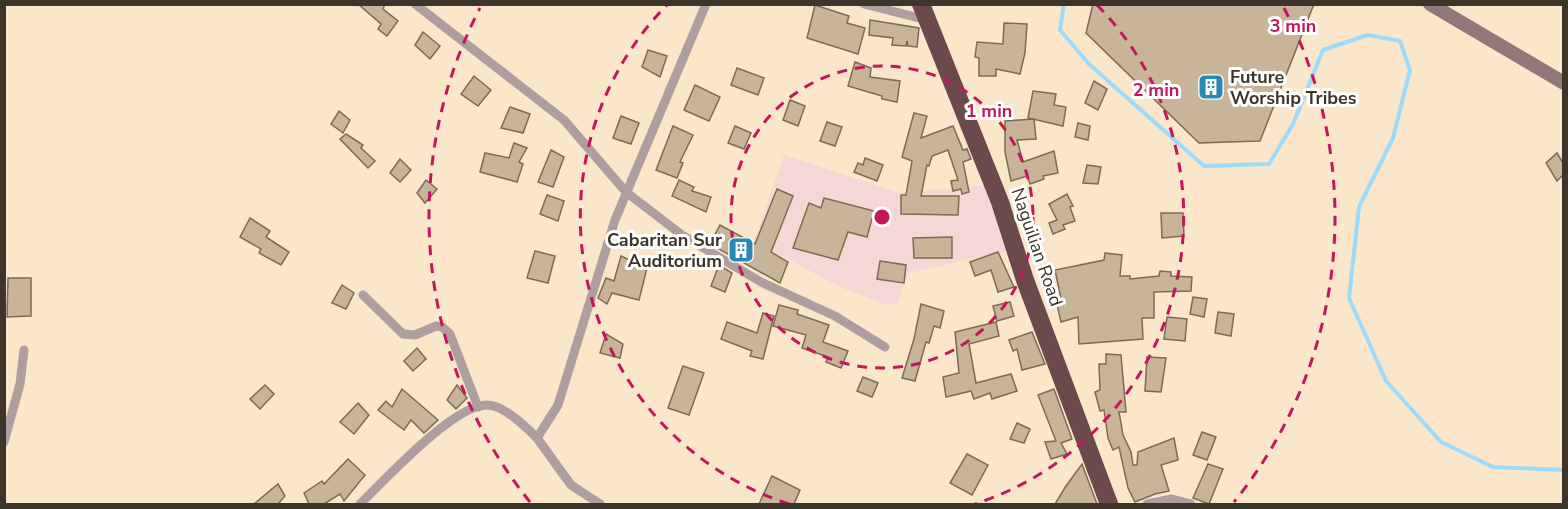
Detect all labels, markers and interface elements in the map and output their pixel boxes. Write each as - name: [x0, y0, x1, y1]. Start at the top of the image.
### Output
- text: 3 min: [1270, 14, 1316, 38]
- place label: Future Worship Tribes: [1230, 65, 1357, 110]
- building icon: Future Worship Tribes: [1196, 72, 1226, 102]
- text: 2 min: [1133, 78, 1179, 102]
- text: 1 min: [966, 99, 1012, 123]
- street label: Naguilian Road: [1006, 185, 1068, 309]
- centre of rings: [872, 207, 892, 227]
- place label: Cabaritan Sur Auditorium: [607, 228, 722, 273]
- building icon: Cabaritan Sur Auditorium: [726, 235, 756, 265]

